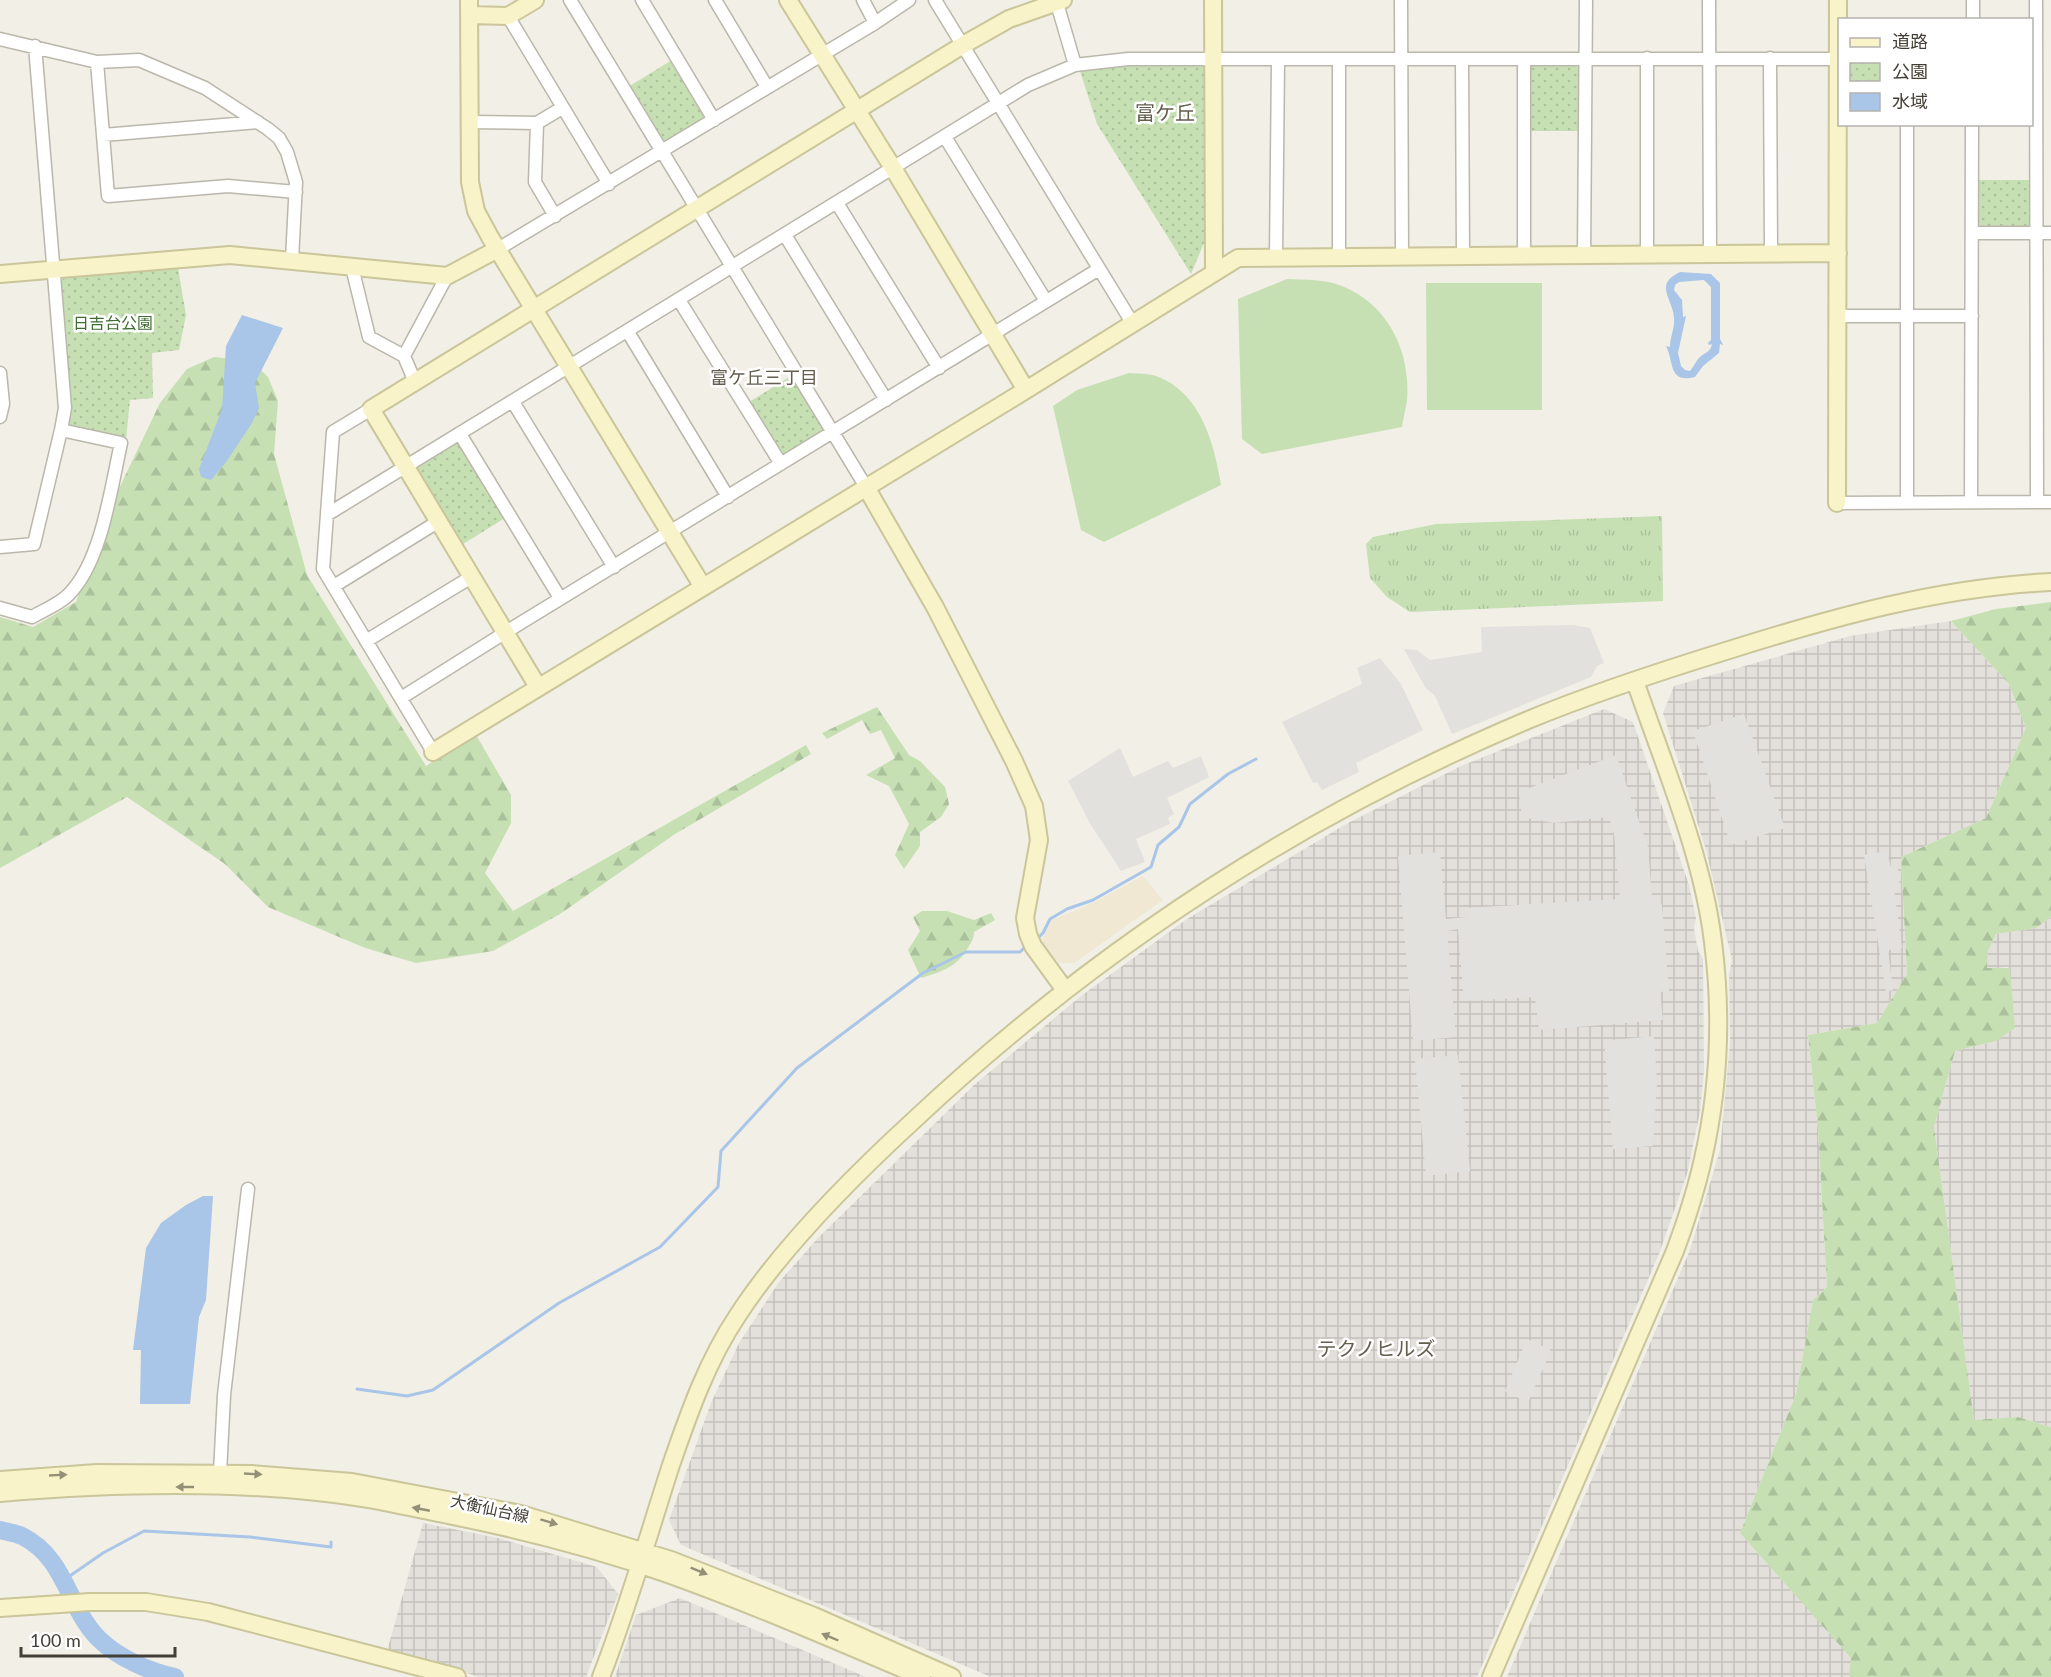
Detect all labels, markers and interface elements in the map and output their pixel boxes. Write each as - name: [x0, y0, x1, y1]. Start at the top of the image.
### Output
- legend: [1838, 18, 2033, 126]
- text: 道路: [1892, 30, 1928, 52]
- text: 公園: [1892, 60, 1928, 82]
- text: 水域: [1892, 90, 1928, 112]
- district label: 富ケ丘: [1135, 100, 1195, 124]
- park label: 日吉台公園: [73, 313, 153, 332]
- district label: 富ケ丘三丁目: [710, 366, 818, 388]
- district label: テクノヒルズ: [1317, 1336, 1435, 1360]
- one-way arrow: [244, 1469, 263, 1479]
- one-way arrow: [49, 1471, 68, 1480]
- one-way arrow: [176, 1482, 195, 1492]
- street label: 大衡仙台線: [449, 1490, 531, 1526]
- one-way arrow: [411, 1504, 430, 1513]
- one-way arrow: [540, 1518, 558, 1527]
- one-way arrow: [690, 1566, 708, 1576]
- scale bar: [21, 1620, 176, 1658]
- text: 100 m: [30, 1629, 81, 1651]
- one-way arrow: [821, 1632, 839, 1642]

